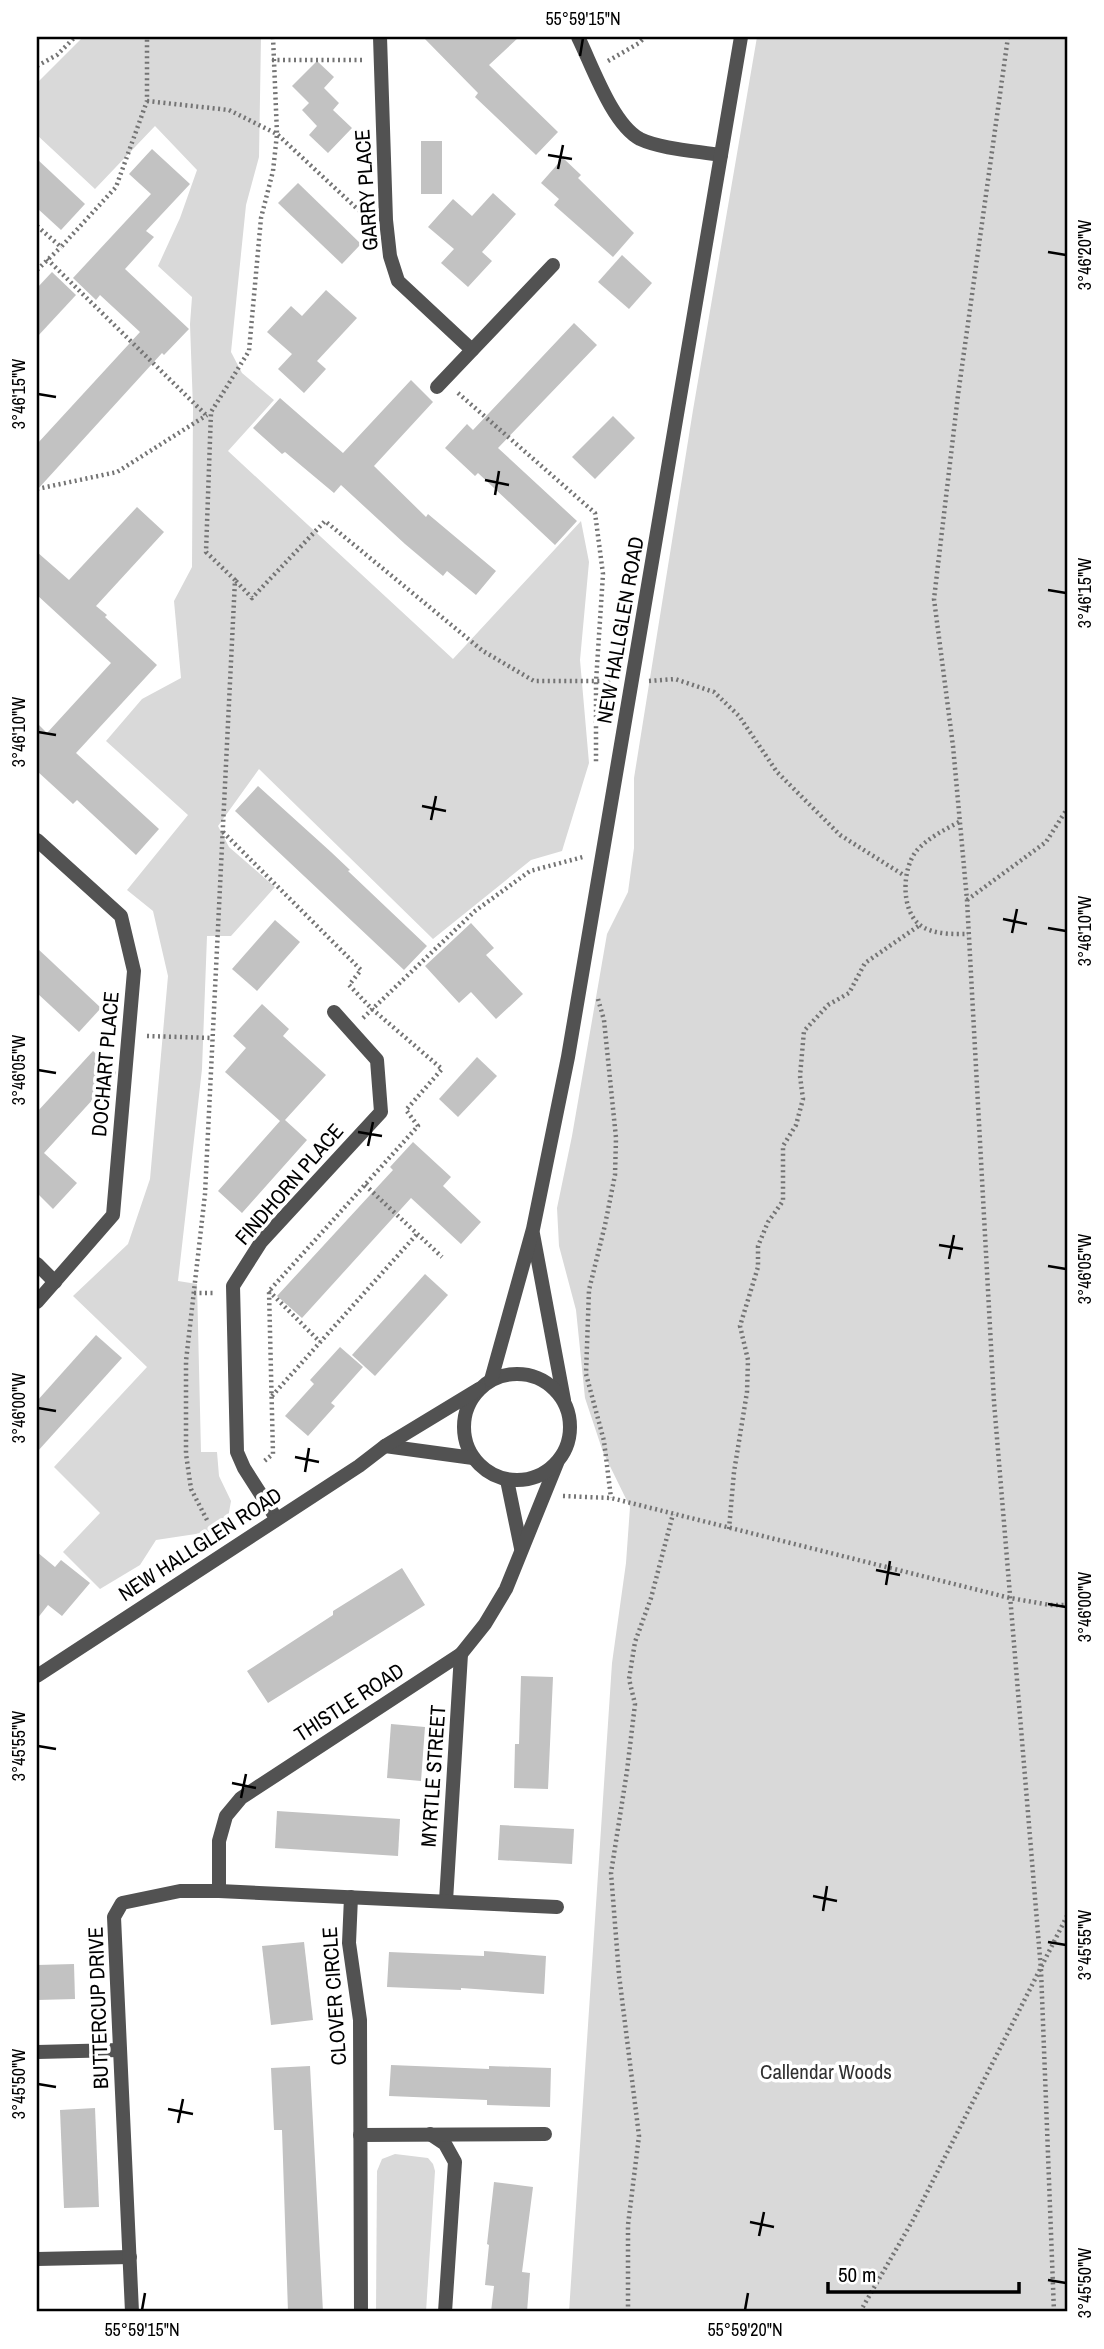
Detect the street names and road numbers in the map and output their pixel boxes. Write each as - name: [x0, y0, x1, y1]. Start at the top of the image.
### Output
- street label: GARRY PLACE: [347, 128, 385, 252]
- street label: NEW HALLGLEN ROAD: [589, 534, 651, 726]
- street label: DOCHART PLACE: [84, 990, 126, 1138]
- street label: FINDHORN PLACE: [228, 1117, 350, 1251]
- street label: NEW HALLGLEN ROAD: [113, 1480, 287, 1608]
- street label: THISTLE ROAD: [289, 1656, 409, 1748]
- street label: MYRTLE STREET: [414, 1704, 452, 1848]
- street label: BUTTERCUP DRIVE: [81, 1926, 115, 2090]
- street label: CLOVER CIRCLE: [315, 1926, 353, 2066]

